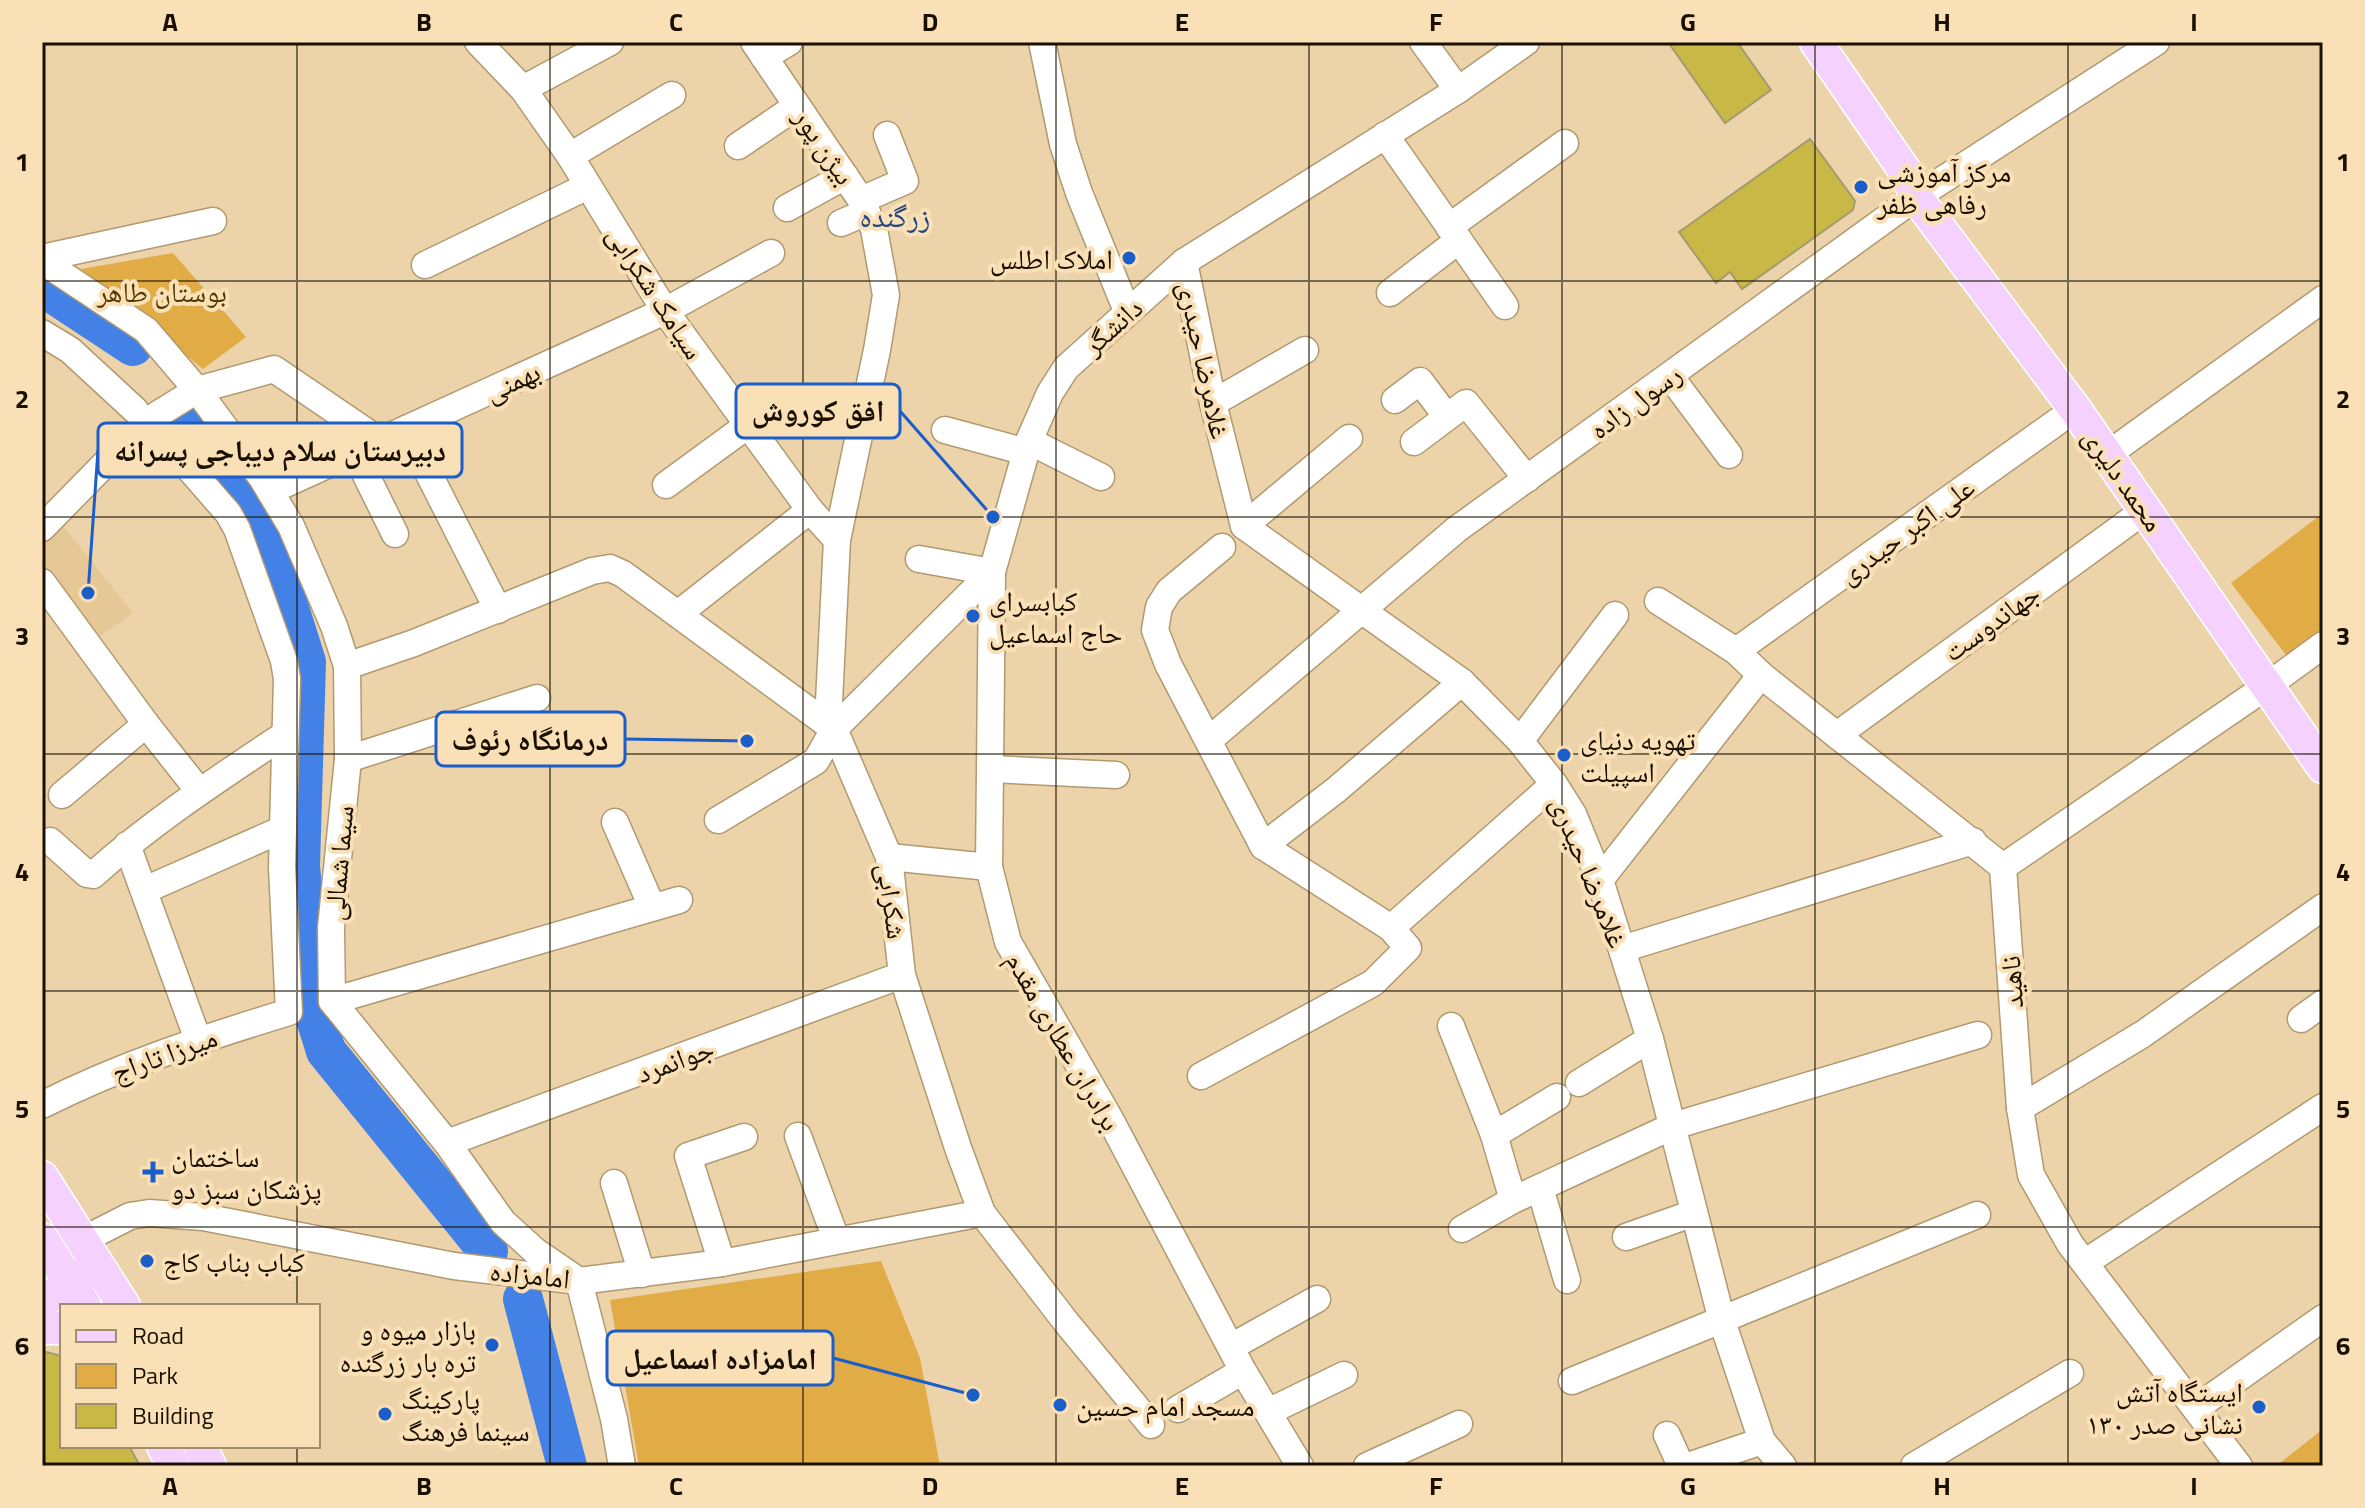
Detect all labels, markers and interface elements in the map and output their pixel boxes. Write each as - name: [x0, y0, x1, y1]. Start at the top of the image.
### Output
- text: A: [162, 2, 178, 41]
- text: B: [416, 2, 432, 41]
- text: C: [669, 2, 683, 41]
- text: D: [922, 2, 938, 41]
- text: E: [1175, 2, 1189, 41]
- text: F: [1429, 2, 1443, 41]
- text: G: [1680, 2, 1696, 41]
- text: H: [1933, 2, 1951, 41]
- text: I: [2190, 2, 2198, 41]
- street label: بیژن پور: [783, 98, 867, 193]
- text: 1: [15, 142, 29, 181]
- text: 1: [2336, 142, 2350, 181]
- place label: مرکز آموزشی رفاهی ظفر: [1876, 150, 2011, 225]
- marker: مرکز آموزشی رفاهی ظفر: [1852, 178, 1870, 196]
- district label: زرگنده: [860, 193, 930, 239]
- street label: سیامک شکرابی: [596, 216, 716, 368]
- place label: املاک اطلس: [990, 237, 1113, 280]
- marker: املاک اطلس: [1120, 249, 1138, 267]
- park label: بوستان طاهر: [96, 270, 227, 313]
- street label: غلامرضا حیدری: [1167, 277, 1243, 443]
- street label: دانشگر: [1071, 287, 1152, 366]
- street label: بهمنی: [477, 349, 547, 413]
- street label: رسول زاده: [1580, 353, 1690, 449]
- text: 2: [15, 379, 29, 418]
- text: 2: [2336, 379, 2350, 418]
- callout: افق کوروش: [736, 384, 900, 438]
- text: افق کوروش: [752, 387, 884, 433]
- street label: محمد دلیری: [2072, 418, 2176, 540]
- callout: دبیرستان سلام دیباجی پسرانه: [98, 423, 462, 477]
- text: دبیرستان سلام دیباجی پسرانه: [114, 427, 446, 473]
- street label: علی اکبر حیدری: [1829, 466, 1983, 594]
- street label: جهاندوست: [1933, 572, 2049, 672]
- place label: کبابسرای حاج اسماعیل: [989, 579, 1122, 654]
- marker: کبابسرای حاج اسماعیل: [964, 607, 982, 625]
- text: 3: [15, 616, 29, 655]
- text: 3: [2336, 616, 2350, 655]
- callout: درمانگاه رئوف: [436, 712, 625, 766]
- text: درمانگاه رئوف: [451, 716, 609, 762]
- place label: تهویه دنیای اسپیلت: [1580, 718, 1696, 793]
- marker: تهویه دنیای اسپیلت: [1555, 746, 1573, 764]
- street label: غلامرضا حیدری: [1540, 790, 1640, 954]
- street label: سیما شمالی: [312, 804, 364, 922]
- text: 4: [15, 852, 29, 891]
- text: 4: [2336, 852, 2350, 891]
- street label: شکرابی: [866, 860, 920, 942]
- street label: برادران عطاری مقدم: [995, 943, 1133, 1139]
- street label: ناهید: [1988, 954, 2034, 1010]
- street label: میرزا تاراج: [105, 1015, 223, 1093]
- street label: جوانمرد: [630, 1026, 720, 1094]
- text: 5: [15, 1089, 29, 1128]
- text: 5: [2336, 1089, 2350, 1128]
- place label: ساختمان پزشکان سبز دو: [171, 1135, 322, 1210]
- marker: ساختمان پزشکان سبز دو: [142, 1161, 164, 1183]
- place label: کباب بناب کاج: [163, 1240, 305, 1283]
- street label: امامزاده: [488, 1248, 572, 1300]
- marker: کباب بناب کاج: [138, 1252, 156, 1270]
- legend: [60, 1304, 320, 1448]
- place label: بازار میوه و تره بار زرگنده: [340, 1308, 476, 1383]
- text: Road: [132, 1317, 184, 1353]
- text: 6: [15, 1326, 29, 1365]
- text: 6: [2336, 1326, 2350, 1365]
- callout: امامزاده اسماعیل: [607, 1331, 833, 1385]
- text: امامزاده اسماعیل: [623, 1335, 817, 1381]
- marker: بازار میوه و تره بار زرگنده: [483, 1336, 501, 1354]
- text: Park: [132, 1357, 178, 1393]
- place label: ایستگاه آتش نشانی صدر ۱۳۰: [2087, 1370, 2243, 1445]
- place label: پارکینگ سینما فرهنگ: [401, 1377, 530, 1452]
- place label: مسجد امام حسین: [1076, 1384, 1255, 1427]
- marker: مسجد امام حسین: [1051, 1396, 1069, 1414]
- text: Building: [132, 1397, 214, 1433]
- marker: ایستگاه آتش نشانی صدر ۱۳۰: [2250, 1398, 2268, 1416]
- marker: پارکینگ سینما فرهنگ: [376, 1405, 394, 1423]
- text: A: [162, 1466, 178, 1505]
- text: B: [416, 1466, 432, 1505]
- text: C: [669, 1466, 683, 1505]
- text: D: [922, 1466, 938, 1505]
- text: E: [1175, 1466, 1189, 1505]
- text: F: [1429, 1466, 1443, 1505]
- text: G: [1680, 1466, 1696, 1505]
- text: H: [1933, 1466, 1951, 1505]
- text: I: [2190, 1466, 2198, 1505]

